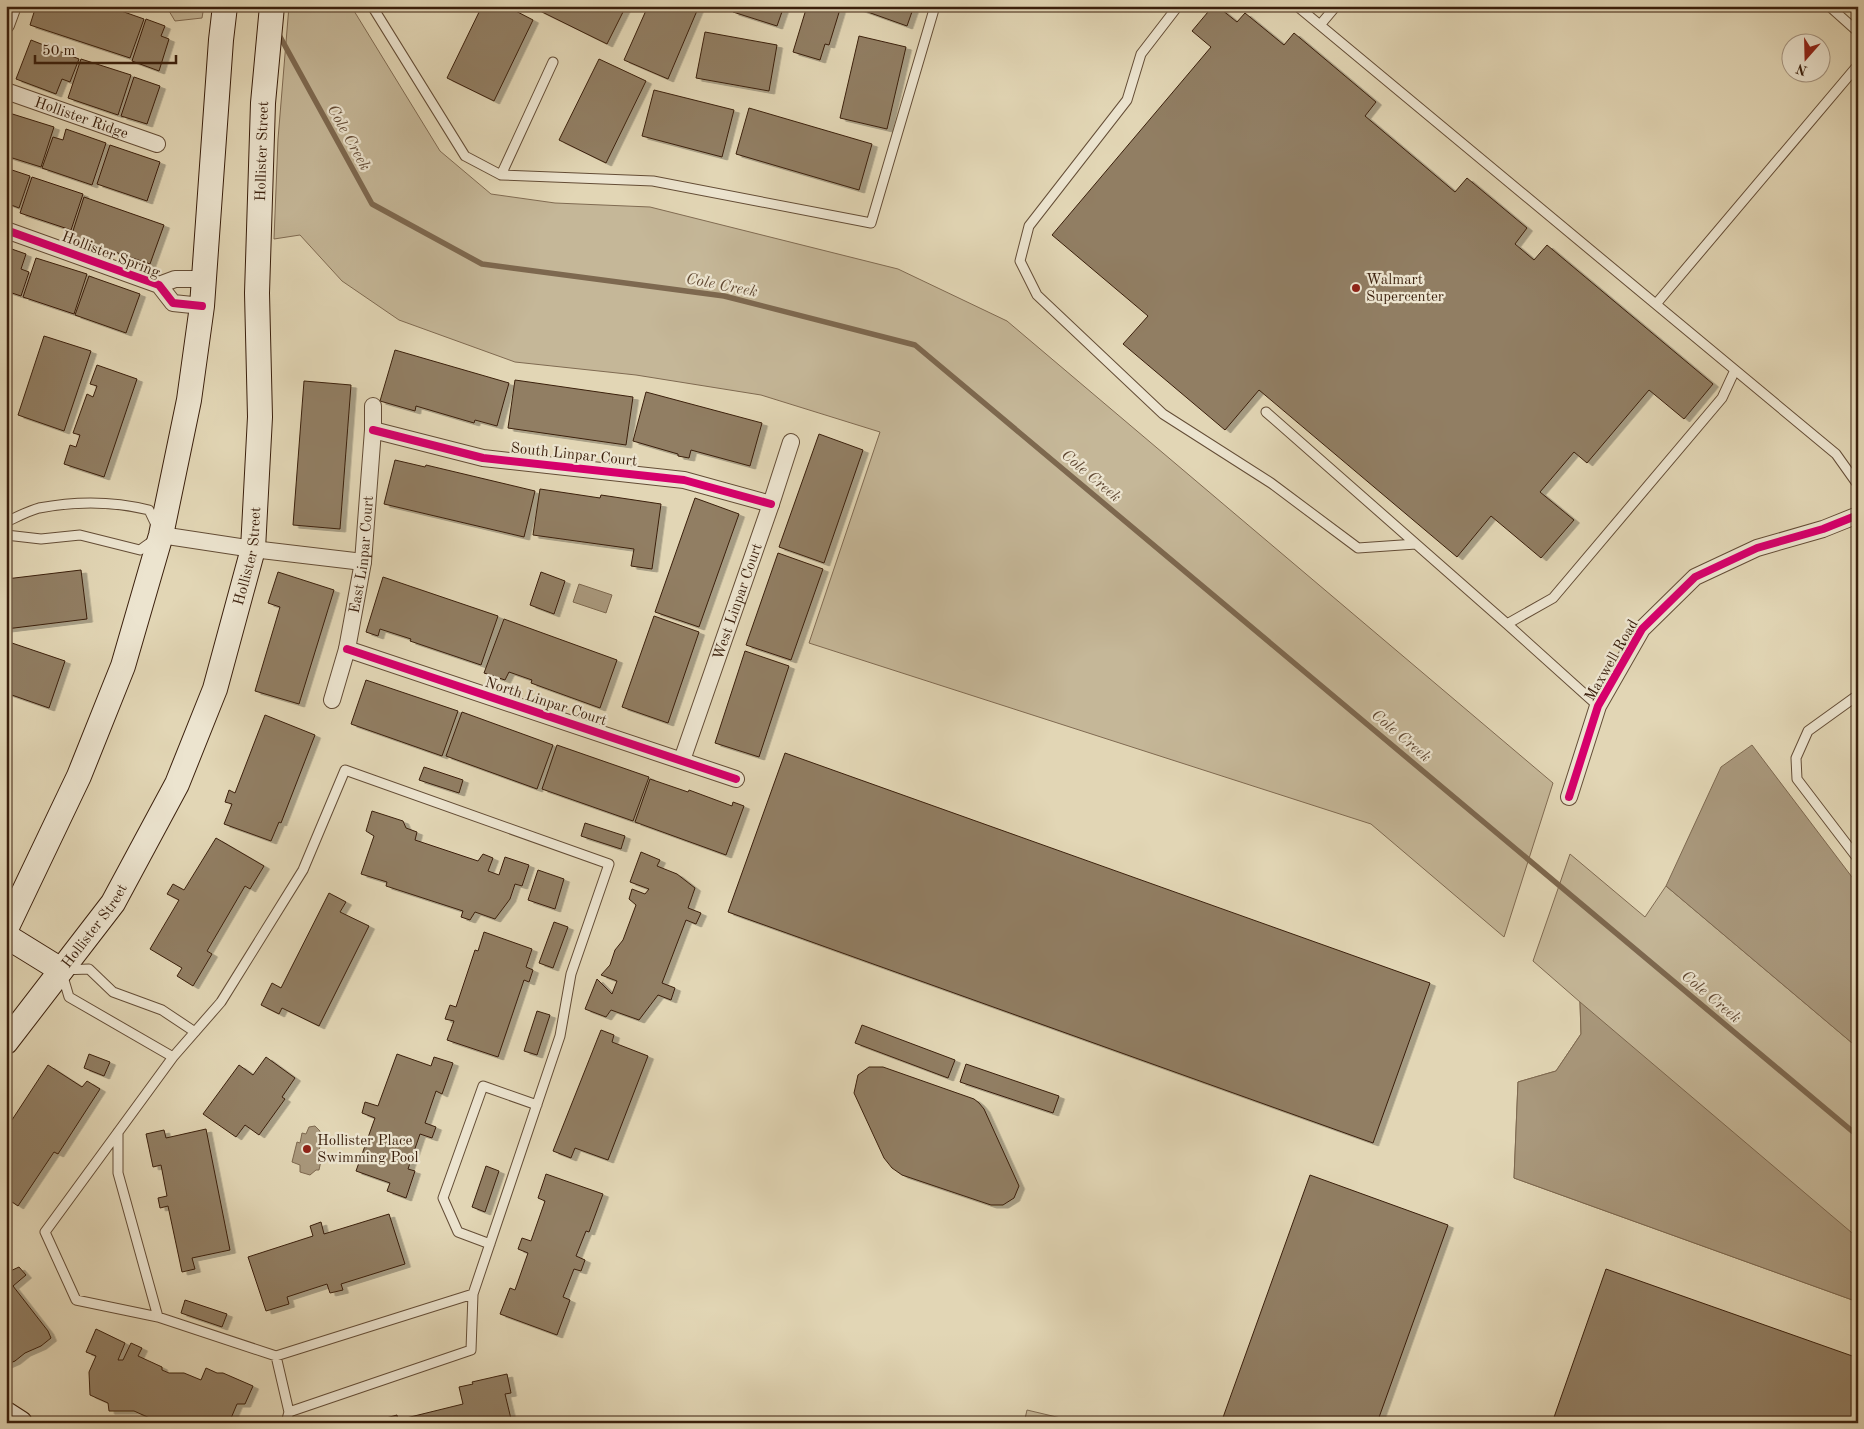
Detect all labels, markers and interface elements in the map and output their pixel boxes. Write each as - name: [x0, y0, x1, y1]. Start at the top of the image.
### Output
- scale bar: [35, 32, 176, 64]
- north arrow: [1782, 32, 1832, 82]
- text: 50 m: [42, 44, 76, 59]
- text: N: [1794, 61, 1809, 78]
- street label: Hollister Ridge: [32, 96, 130, 142]
- street label: Hollister Street: [254, 101, 272, 202]
- water label: Cole Creek: [324, 102, 373, 174]
- street label: Hollister Spring: [59, 230, 162, 281]
- water label: Cole Creek: [685, 271, 759, 301]
- place label: Walmart Supercenter: [1366, 273, 1444, 305]
- marker: Walmart Supercenter: [1350, 282, 1362, 294]
- street label: South Linpar Court: [510, 441, 638, 470]
- water label: Cole Creek: [1058, 447, 1124, 506]
- street label: East Linpar Court: [348, 495, 377, 615]
- street label: Hollister Street: [232, 506, 264, 607]
- street label: West Linpar Court: [711, 542, 766, 662]
- street label: Maxwell Road: [1583, 617, 1642, 704]
- street label: North Linpar Court: [483, 676, 608, 729]
- water label: Cole Creek: [1368, 707, 1434, 766]
- street label: Hollister Street: [60, 882, 131, 972]
- water label: Cole Creek: [1678, 968, 1744, 1027]
- place label: Hollister Place Swimming Pool: [317, 1134, 419, 1166]
- marker: Hollister Place Swimming Pool: [301, 1143, 313, 1155]

